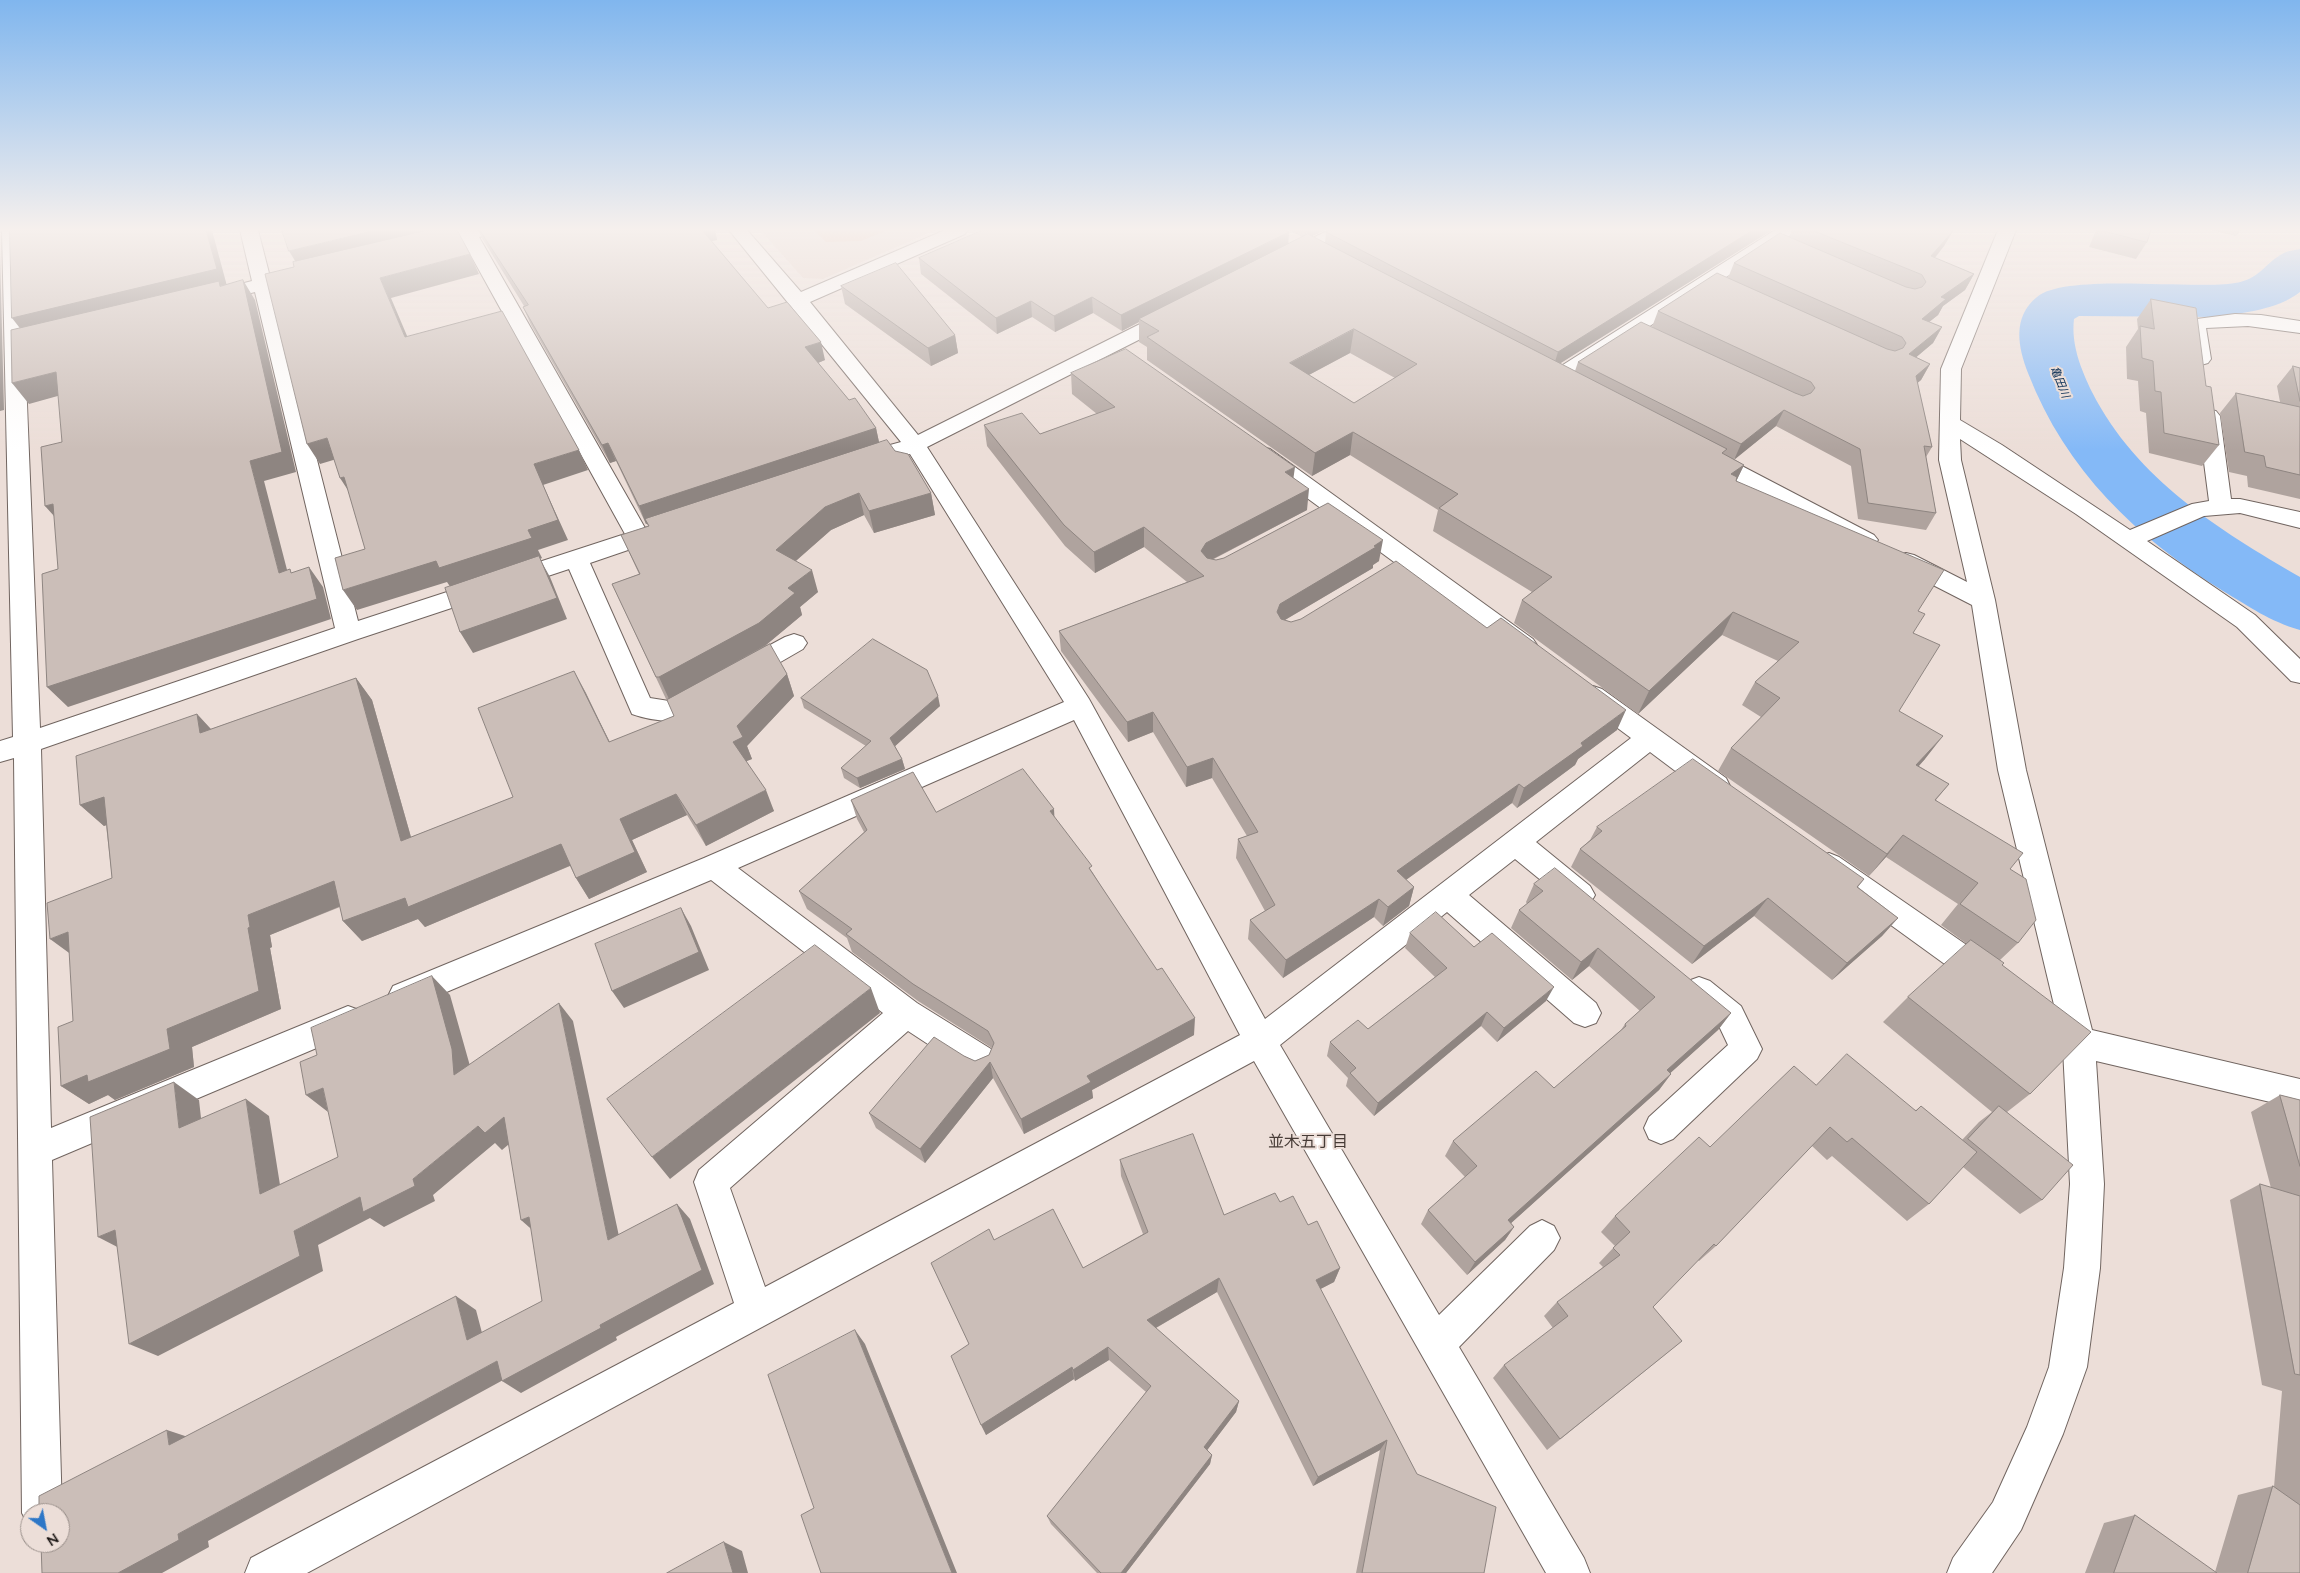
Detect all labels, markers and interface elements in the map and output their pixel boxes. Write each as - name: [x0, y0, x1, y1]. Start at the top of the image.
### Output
- water label: 亀田川: [2048, 364, 2072, 400]
- district label: 並木五丁目: [1268, 1132, 1348, 1152]
- north arrow: [20, 1503, 70, 1553]
- text: N: [44, 1530, 62, 1550]

